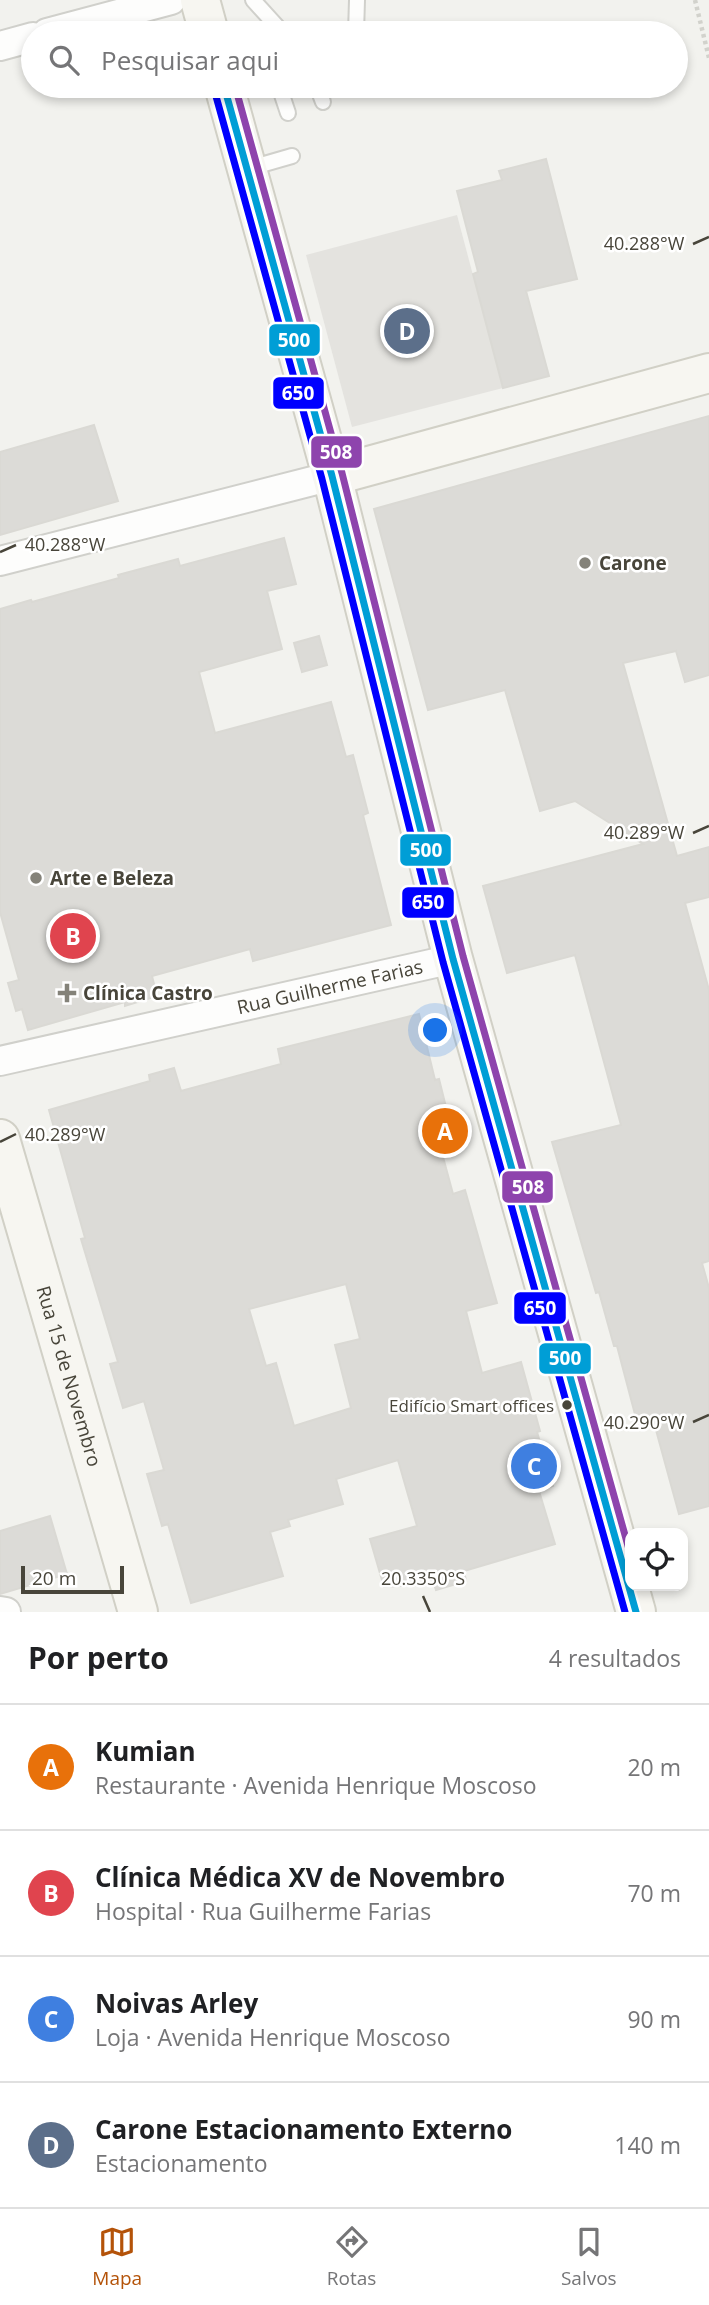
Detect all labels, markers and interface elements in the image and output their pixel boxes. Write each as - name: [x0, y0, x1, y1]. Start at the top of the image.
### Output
- search box: [21, 21, 688, 98]
- icon: search: [45, 41, 83, 79]
- text: Pesquisar aqui: [101, 42, 279, 78]
- text: 40.288°W: [604, 231, 685, 255]
- pin: D: [384, 305, 430, 357]
- line badge: 500: [268, 323, 321, 357]
- text: 500: [278, 327, 310, 353]
- line badge: 650: [272, 376, 325, 410]
- text: 650: [282, 380, 314, 406]
- line badge: 508: [310, 435, 363, 469]
- text: 508: [320, 439, 352, 465]
- text: 40.288°W: [25, 532, 106, 556]
- place label: Carone: [599, 550, 667, 576]
- marker: Carone: [577, 555, 593, 571]
- text: 40.289°W: [604, 820, 685, 844]
- line badge: 500: [399, 833, 452, 867]
- text: 500: [410, 837, 442, 863]
- place label: Arte e Beleza: [50, 865, 174, 891]
- marker: Arte e Beleza: [28, 870, 44, 886]
- line badge: 650: [401, 886, 455, 919]
- text: 650: [412, 889, 444, 915]
- pin: B: [50, 910, 96, 962]
- street label: Rua Guilherme Farias: [234, 953, 425, 1020]
- place label: Clínica Castro: [83, 980, 213, 1006]
- marker: Clínica Castro: [57, 983, 77, 1003]
- your location: [418, 1013, 452, 1047]
- pin: A: [422, 1105, 468, 1157]
- text: 40.289°W: [25, 1122, 106, 1146]
- line badge: 508: [501, 1170, 554, 1204]
- text: 508: [512, 1174, 544, 1200]
- street label: Rua 15 de Novembro: [30, 1283, 108, 1470]
- line badge: 650: [513, 1291, 567, 1325]
- text: 650: [524, 1295, 556, 1321]
- line badge: 500: [538, 1342, 592, 1375]
- text: 500: [549, 1345, 581, 1371]
- place label: Edifício Smart offices: [389, 1394, 554, 1417]
- marker: Edifício Smart offices: [560, 1398, 574, 1412]
- text: 40.290°W: [604, 1410, 685, 1434]
- pin: C: [511, 1440, 557, 1492]
- map controls: [625, 1528, 688, 1591]
- button: locate: [625, 1528, 688, 1591]
- scale bar: [21, 1563, 124, 1595]
- text: 20 m: [32, 1565, 76, 1591]
- text: 20.3350°S: [381, 1566, 465, 1590]
- text: Por perto: [28, 1637, 169, 1678]
- text: 4 resultados: [549, 1642, 681, 1674]
- text: Kumian: [95, 1733, 196, 1769]
- text: A: [43, 1751, 59, 1783]
- text: 20 m: [627, 1751, 681, 1783]
- text: Restaurante · Avenida Henrique Moscoso: [95, 1769, 537, 1801]
- text: Clínica Médica XV de Novembro: [95, 1859, 505, 1895]
- text: B: [43, 1877, 59, 1909]
- text: 70 m: [627, 1877, 681, 1909]
- text: Hospital · Rua Guilherme Farias: [95, 1895, 431, 1927]
- text: Noivas Arley: [95, 1985, 258, 2021]
- text: C: [44, 2003, 58, 2035]
- text: 90 m: [627, 2003, 681, 2035]
- text: Loja · Avenida Henrique Moscoso: [95, 2021, 451, 2053]
- text: Carone Estacionamento Externo: [95, 2111, 512, 2147]
- text: D: [42, 2129, 60, 2161]
- text: 140 m: [614, 2129, 681, 2161]
- text: Estacionamento: [95, 2147, 268, 2179]
- tab: Mapa: [92, 2223, 142, 2291]
- tab: Rotas: [327, 2223, 376, 2291]
- tab: Salvos: [561, 2223, 617, 2291]

